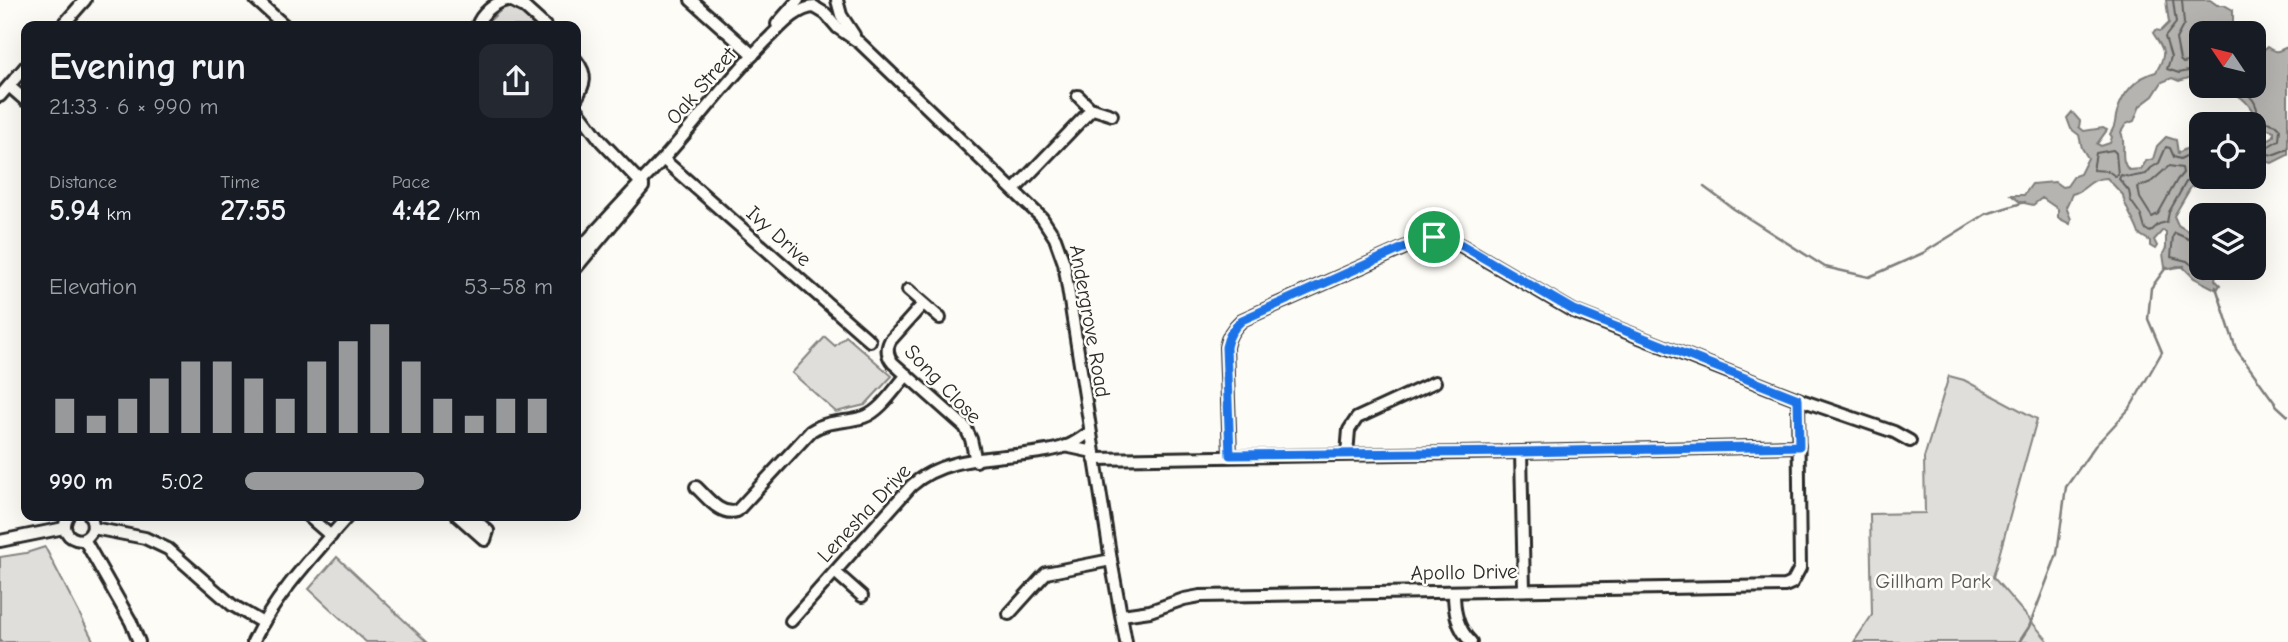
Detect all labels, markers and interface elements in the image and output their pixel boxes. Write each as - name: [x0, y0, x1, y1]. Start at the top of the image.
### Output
- north arrow: [2189, 21, 2266, 98]
- map controls: [2189, 21, 2266, 280]
- street label: Oak Street: [661, 42, 742, 129]
- button: share: [479, 44, 553, 118]
- text: Evening run: [49, 45, 246, 89]
- text: 21:33 · 6 × 990 m: [49, 93, 219, 120]
- button: locate: [2189, 112, 2266, 189]
- text: Distance: [49, 171, 117, 193]
- text: Time: [220, 171, 260, 193]
- text: Pace: [392, 171, 430, 193]
- text: 5.94: [49, 193, 100, 228]
- text: 27:55: [220, 193, 287, 228]
- text: 4:42: [392, 193, 441, 228]
- street label: Ivy Drive: [742, 201, 816, 271]
- text: km: [100, 203, 131, 225]
- text: /km: [441, 203, 481, 225]
- button: layers: [2189, 203, 2266, 280]
- pin: [1404, 207, 1464, 267]
- icon: arrive: [1415, 218, 1453, 256]
- street label: Andergrove Road: [1065, 243, 1115, 399]
- text: Elevation: [49, 273, 137, 300]
- text: 53–58 m: [464, 273, 553, 300]
- street label: Song Close: [900, 340, 986, 428]
- street label: Lenesha Drive: [812, 459, 916, 567]
- text: 990 m: [49, 468, 113, 495]
- text: 5:02: [161, 468, 204, 495]
- street label: Apollo Drive: [1410, 559, 1518, 585]
- park label: Gillham Park: [1875, 569, 1991, 593]

